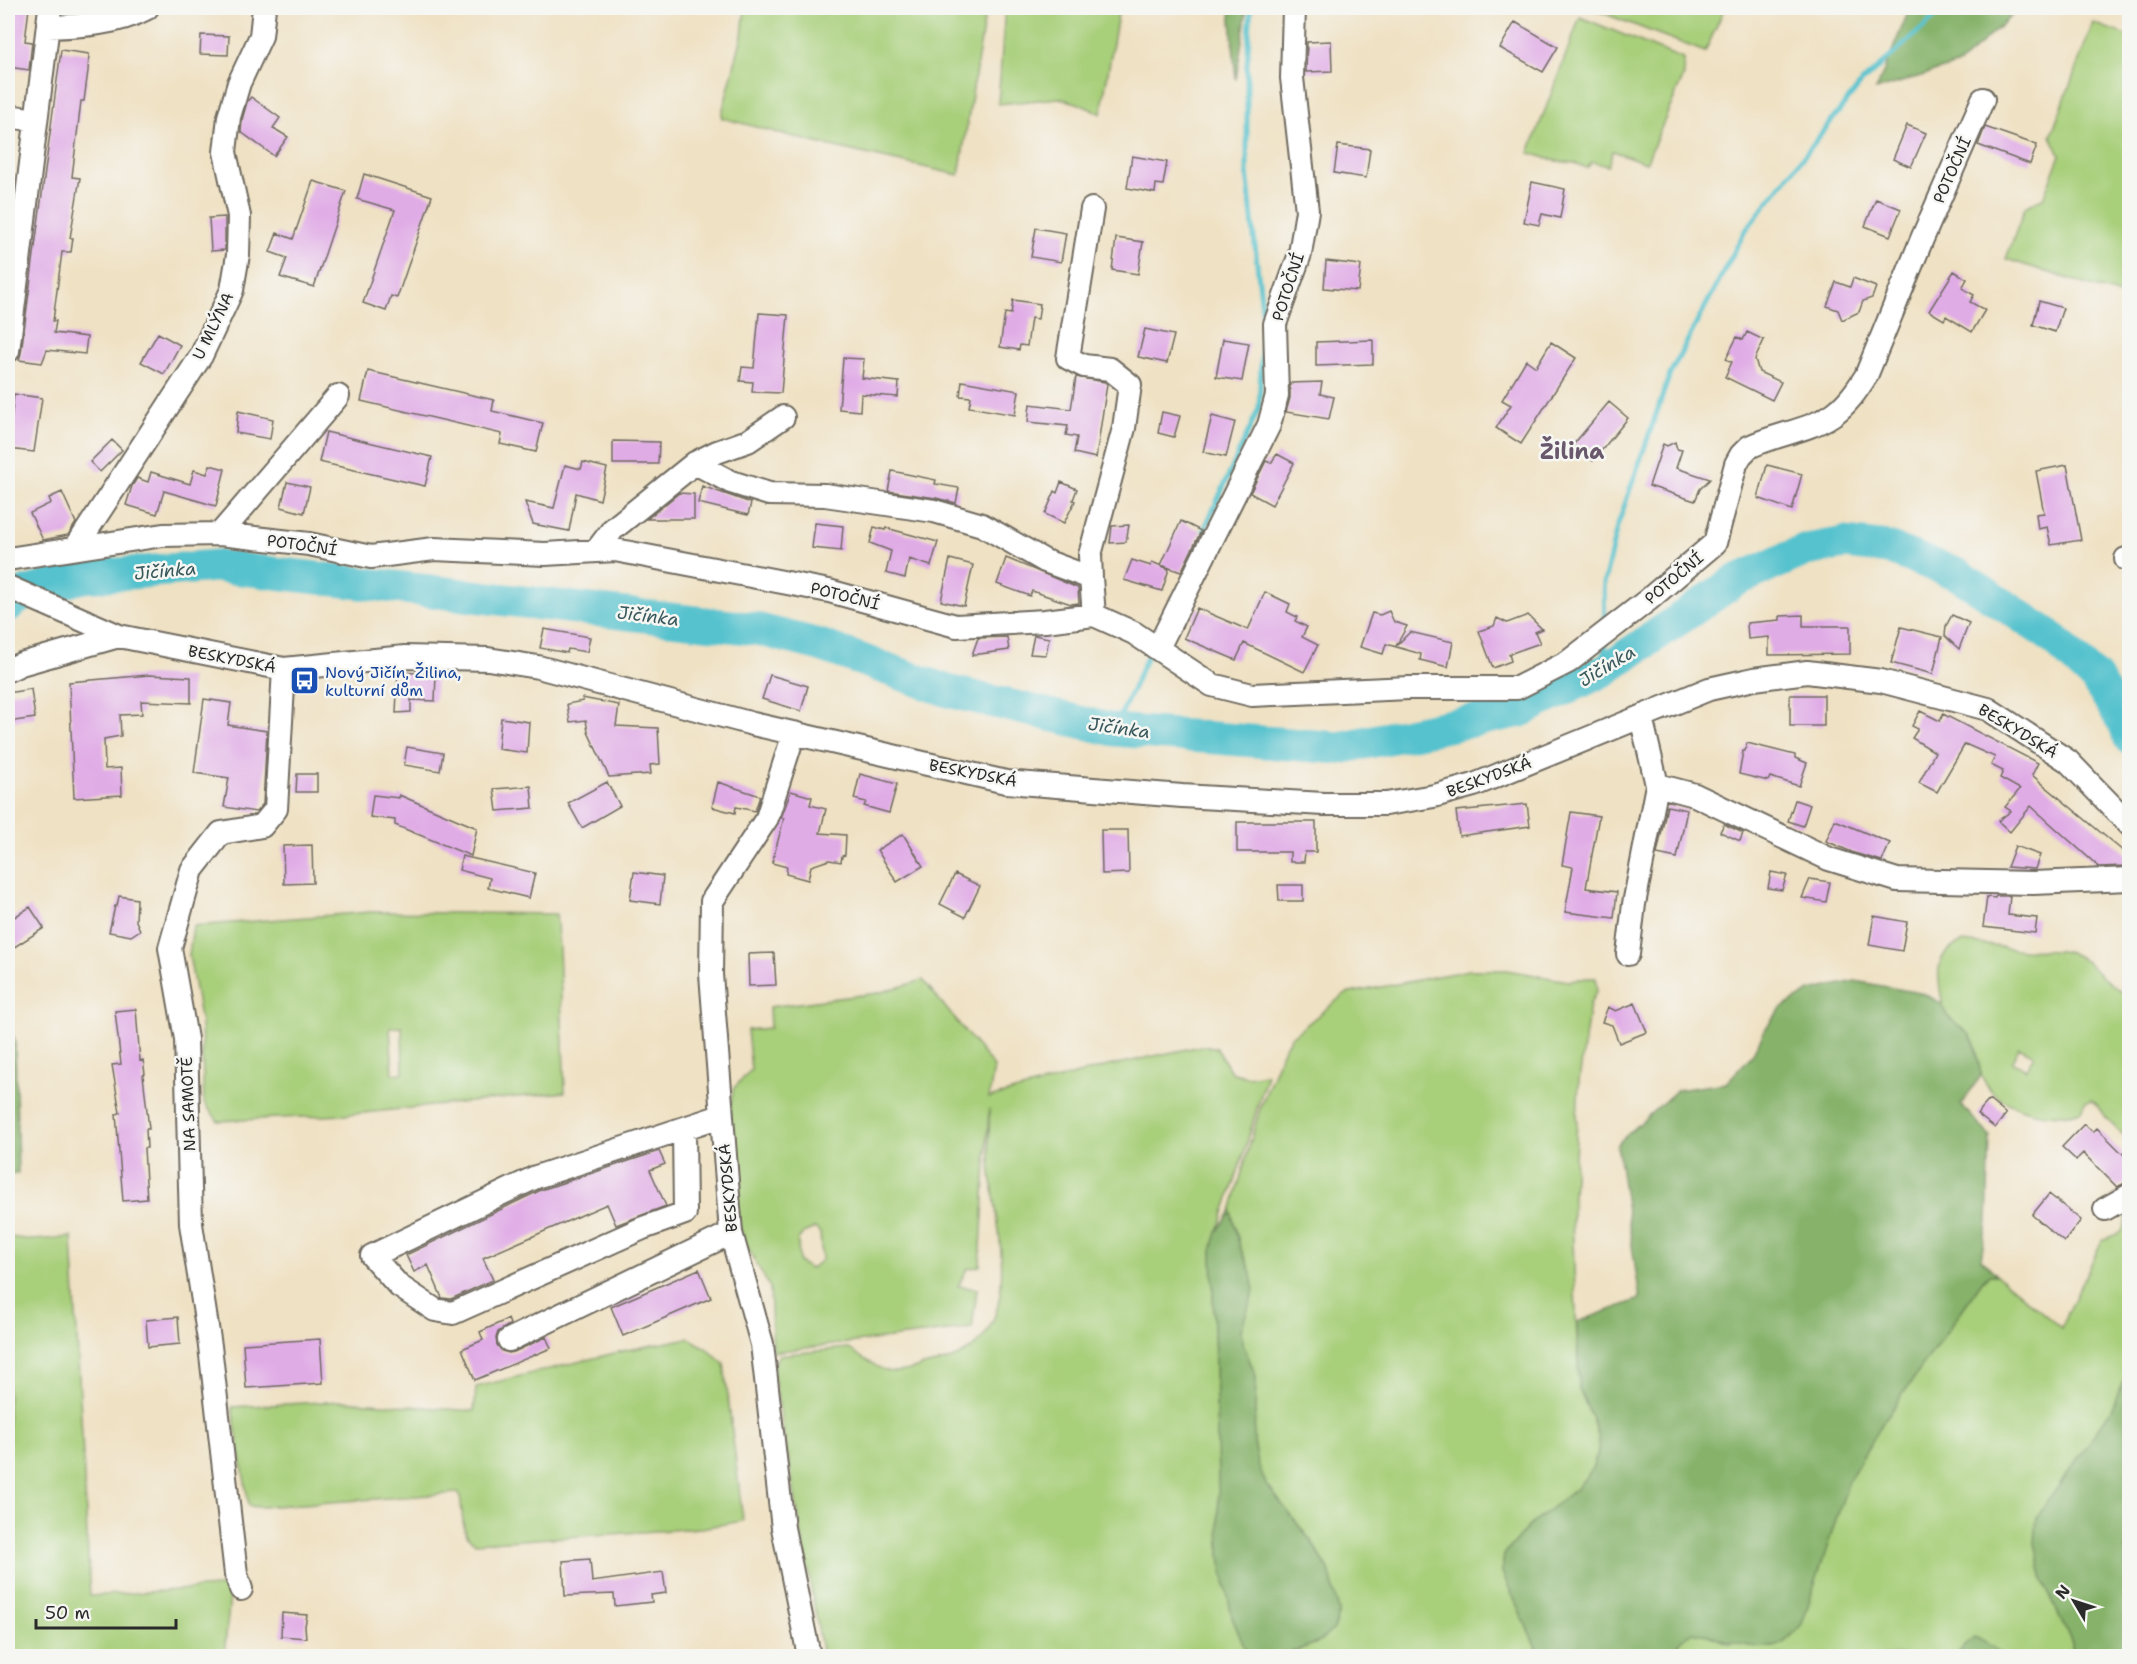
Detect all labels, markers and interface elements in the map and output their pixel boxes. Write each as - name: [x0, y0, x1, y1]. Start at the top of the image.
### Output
- street label: POTOČNÍ: [1928, 133, 1976, 207]
- street label: POTOČNÍ: [1267, 250, 1309, 324]
- street label: U MLÝNA: [188, 289, 238, 363]
- district label: Žilina: [1540, 436, 1604, 466]
- street label: POTOČNÍ: [266, 530, 339, 560]
- street label: POTOČNÍ: [1640, 547, 1708, 609]
- water label: Jičínka: [133, 556, 197, 586]
- street label: POTOČNÍ: [808, 577, 882, 615]
- water label: Jičínka: [616, 600, 680, 632]
- street label: BESKYDSKÁ: [186, 640, 278, 678]
- water label: Jičínka: [1574, 640, 1640, 692]
- place label: Nový Jičín, Žilina, kulturní dům: [325, 662, 462, 701]
- bus stop icon: Nový Jičín, Žilina, kulturní dům: [288, 665, 320, 697]
- street label: BESKYDSKÁ: [1974, 699, 2062, 763]
- water label: Jičínka: [1087, 712, 1151, 744]
- street label: BESKYDSKÁ: [1444, 752, 1534, 802]
- street label: BESKYDSKÁ: [927, 754, 1019, 792]
- street label: NA SAMOTĚ: [176, 1056, 200, 1152]
- street label: BESKYDSKÁ: [714, 1143, 742, 1233]
- north arrow: [2044, 1571, 2104, 1631]
- text: N: [2051, 1580, 2075, 1603]
- scale bar: [36, 1592, 176, 1630]
- text: 50 m: [45, 1601, 90, 1625]

